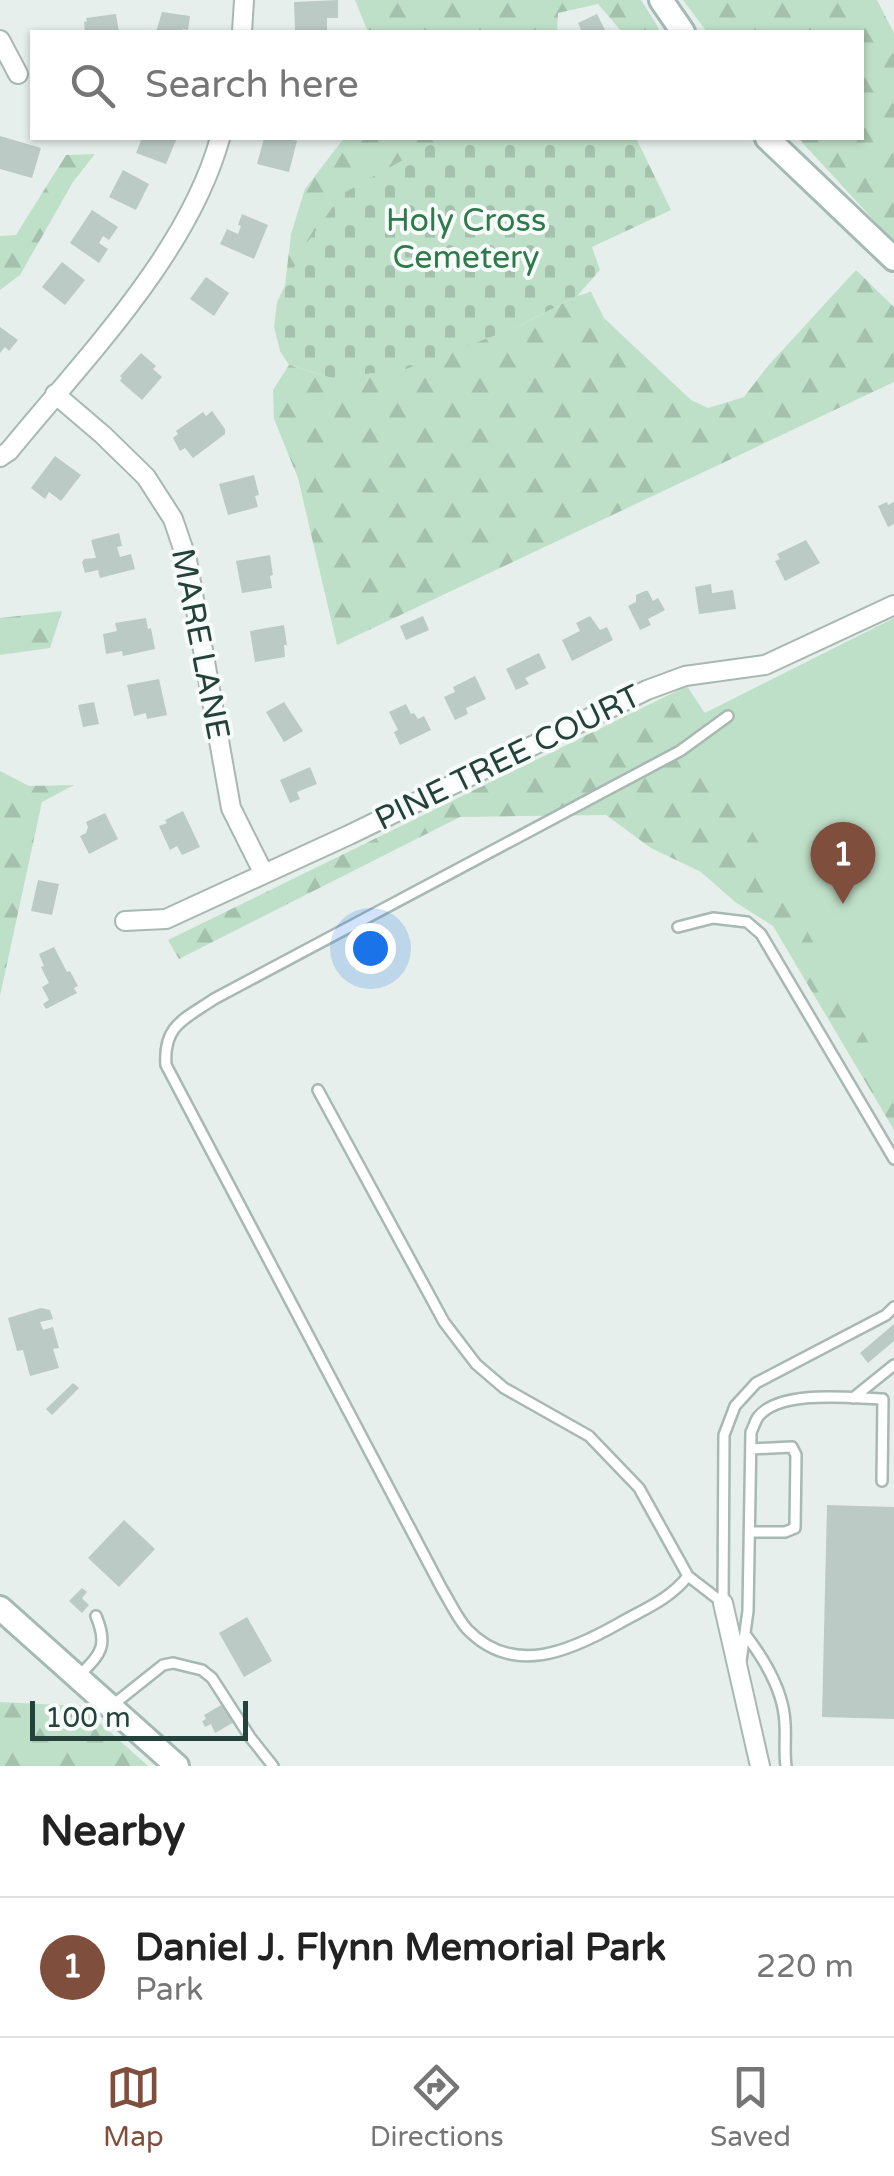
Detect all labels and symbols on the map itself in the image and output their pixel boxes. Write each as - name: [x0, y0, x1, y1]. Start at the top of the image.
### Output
- park label: Holy Cross Cemetery: [386, 202, 546, 277]
- street label: MARE LANE: [163, 545, 237, 743]
- street label: PINE TREE COURT: [369, 677, 647, 839]
- pin: 1: [810, 822, 876, 904]
- your location: [345, 923, 396, 974]
- scale bar: [30, 1696, 248, 1740]

